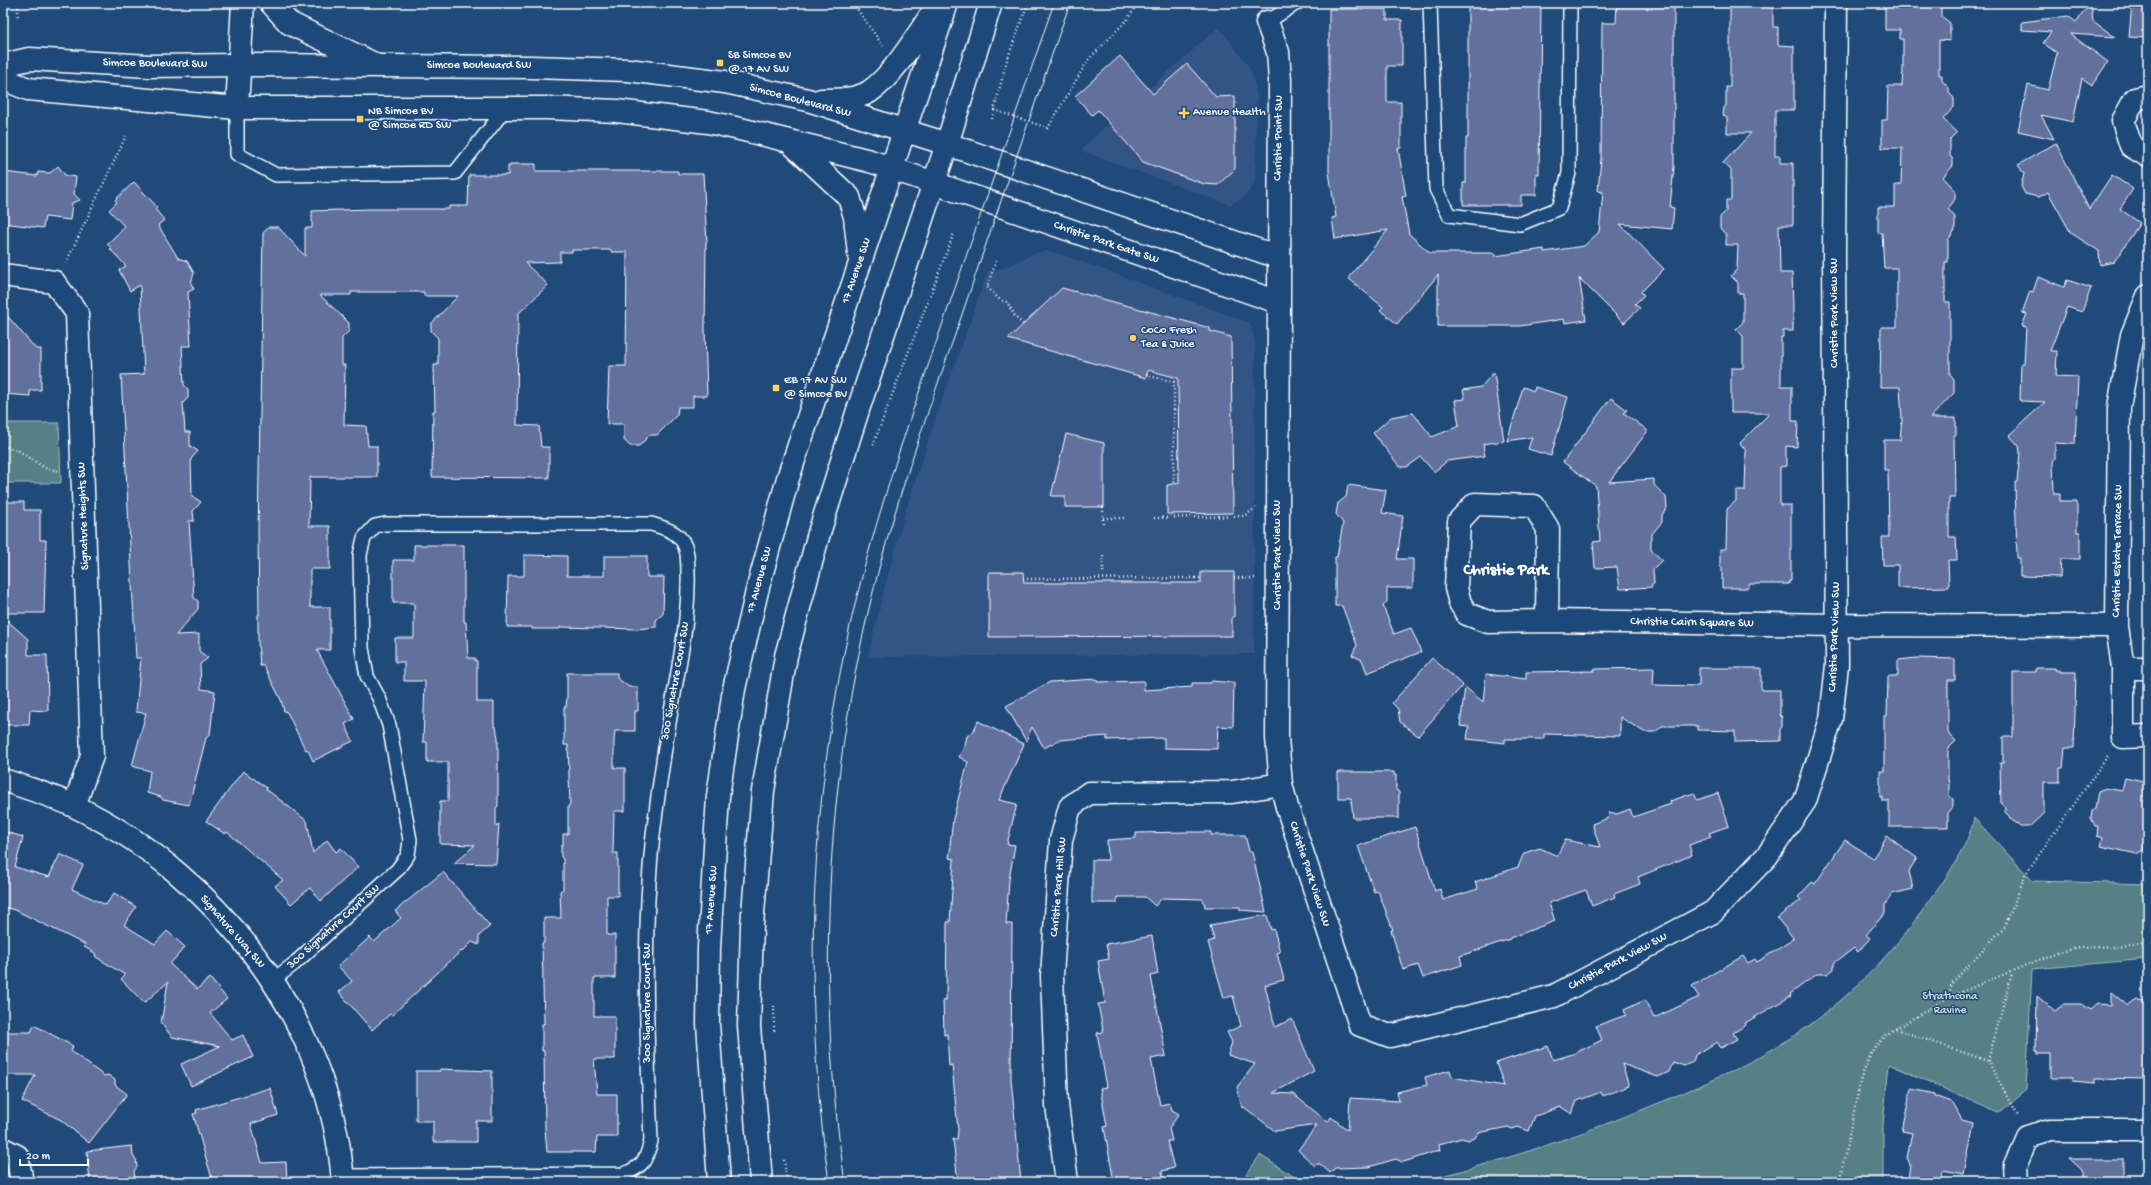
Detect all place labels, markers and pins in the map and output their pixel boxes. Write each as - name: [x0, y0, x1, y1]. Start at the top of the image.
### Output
- place label: SB Simcoe BV @ 17 AV SW: [728, 49, 792, 77]
- marker: SB Simcoe BV @ 17 AV SW: [715, 58, 725, 68]
- place label: NB Simcoe BV @ Simcoe RD SW: [368, 105, 451, 133]
- place label: Avenue Health: [1193, 106, 1266, 120]
- marker: Avenue Health: [1178, 107, 1190, 119]
- marker: NB Simcoe BV @ Simcoe RD SW: [355, 114, 365, 124]
- place label: CoCo Fresh Tea & Juice: [1140, 324, 1197, 352]
- marker: CoCo Fresh Tea & Juice: [1128, 333, 1138, 343]
- place label: EB 17 AV SW @ Simcoe BV: [784, 374, 848, 402]
- marker: EB 17 AV SW @ Simcoe BV: [771, 383, 781, 393]

